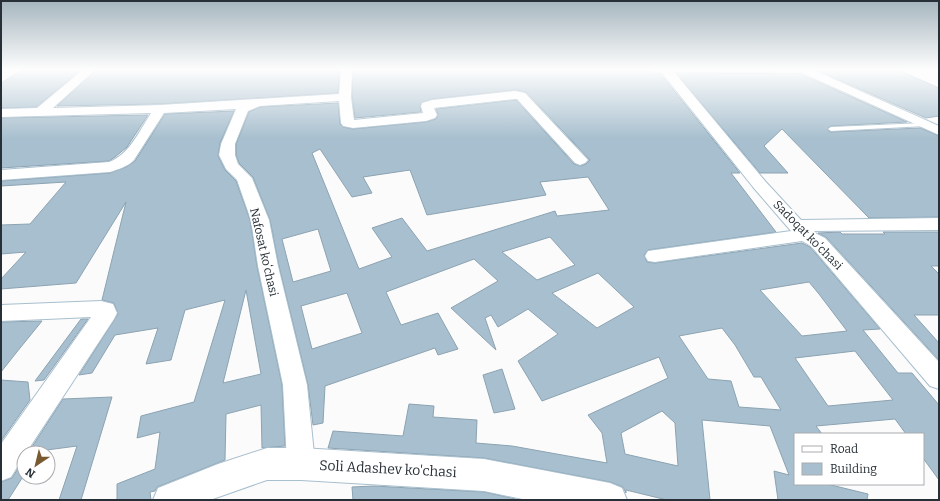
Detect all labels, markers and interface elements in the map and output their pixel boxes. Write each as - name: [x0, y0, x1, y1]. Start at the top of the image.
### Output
- street label: Sadoqat koʻchasi: [770, 197, 847, 273]
- street label: Nafosat koʻchasi: [247, 206, 282, 298]
- legend: [794, 433, 924, 485]
- text: Road: [830, 442, 858, 456]
- north arrow: [16, 445, 56, 485]
- street label: Soli Adashev ko'chasi: [319, 457, 457, 481]
- text: Building: [830, 462, 877, 476]
- text: N: [23, 465, 38, 481]

